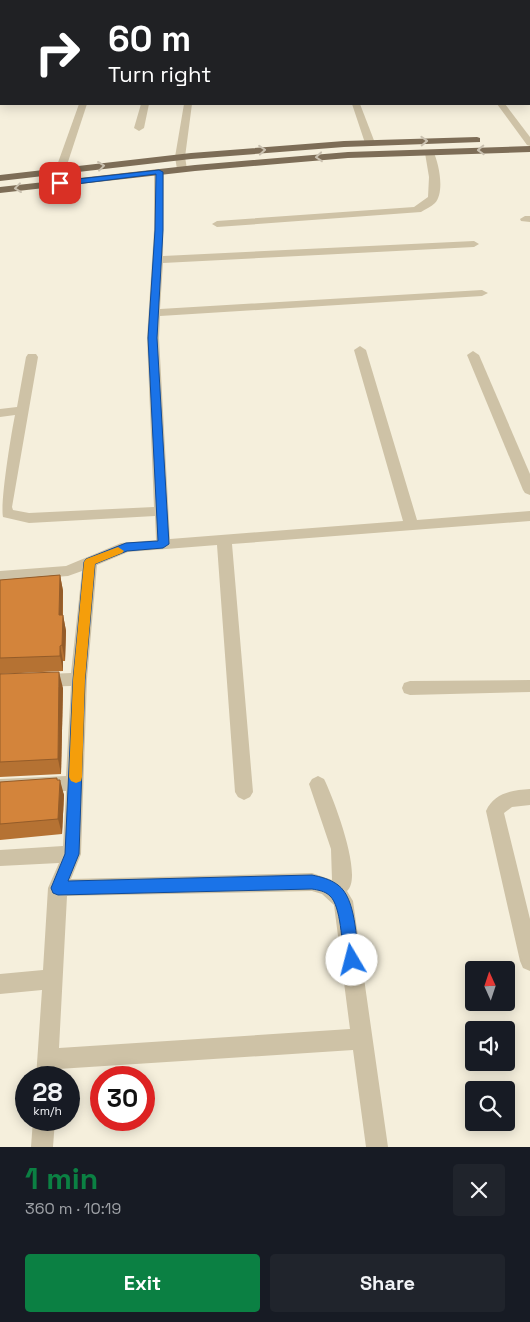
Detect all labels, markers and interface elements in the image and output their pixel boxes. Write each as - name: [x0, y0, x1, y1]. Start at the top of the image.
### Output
- text: 60 m: [108, 17, 191, 61]
- icon: right: [25, 20, 90, 85]
- text: Turn right: [108, 60, 211, 88]
- one-way arrow: [421, 136, 429, 147]
- one-way arrow: [477, 144, 485, 155]
- one-way arrow: [259, 145, 267, 156]
- one-way arrow: [315, 152, 323, 163]
- one-way arrow: [97, 161, 105, 172]
- pin: [39, 162, 81, 204]
- icon: arrive: [46, 169, 74, 197]
- one-way arrow: [14, 182, 22, 193]
- position arrow: [325, 933, 377, 985]
- north arrow: [465, 961, 515, 1011]
- map controls: [465, 961, 515, 1131]
- button: sound: [465, 1021, 515, 1071]
- speed limit sign: 30: [90, 1066, 155, 1131]
- text: 28: [33, 1076, 62, 1108]
- button: search: [465, 1081, 515, 1131]
- text: km/h: [33, 1103, 62, 1119]
- text: 1 min: [25, 1159, 98, 1198]
- button: close: [453, 1164, 505, 1216]
- text: 360 m · 10:19: [25, 1198, 121, 1219]
- button: Exit: [25, 1254, 260, 1312]
- button: Share: [270, 1254, 505, 1312]

